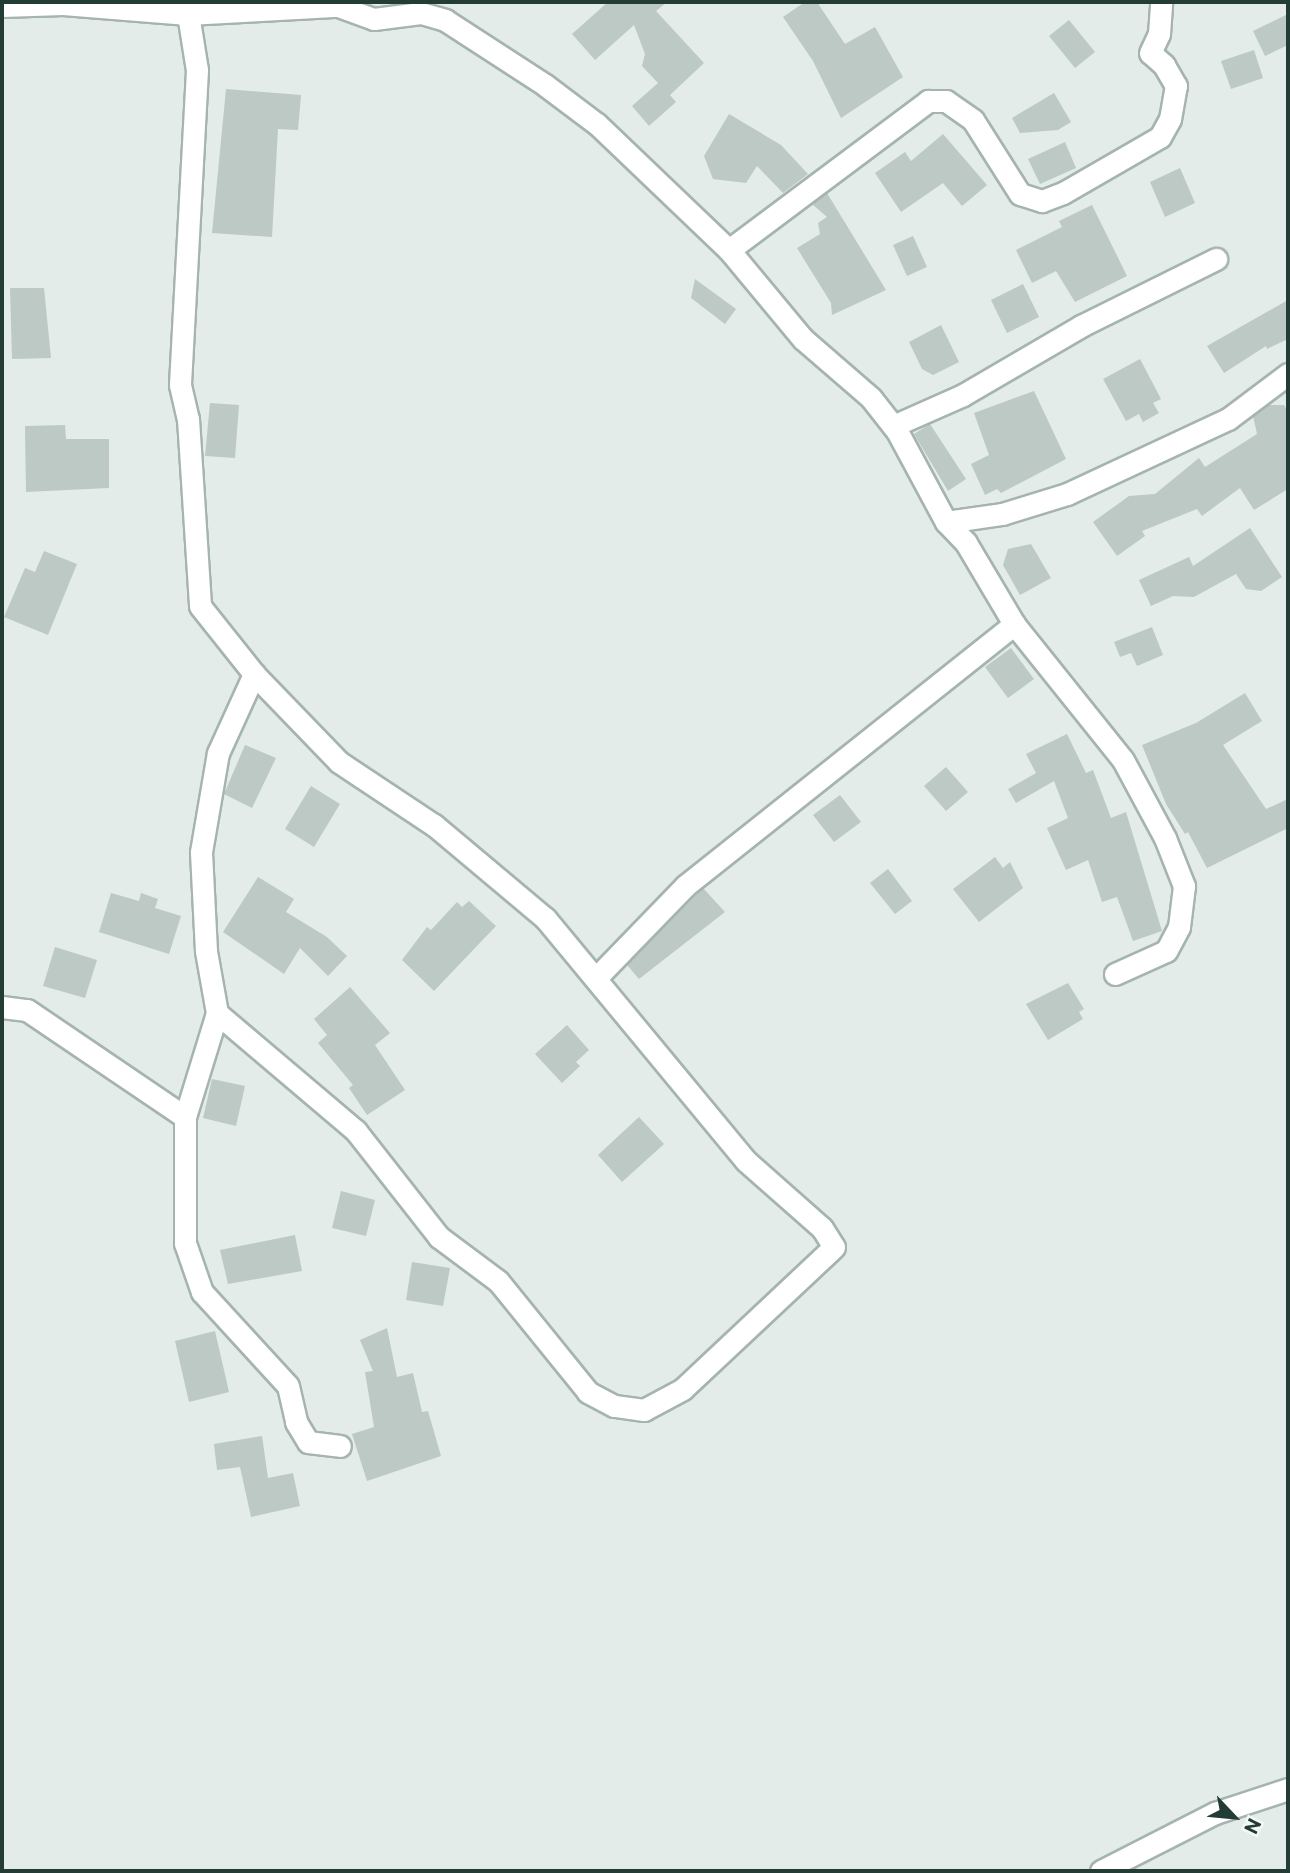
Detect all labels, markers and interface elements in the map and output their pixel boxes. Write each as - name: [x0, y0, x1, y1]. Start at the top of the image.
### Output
- north arrow: [1199, 1782, 1269, 1852]
- text: N: [1240, 1815, 1267, 1838]

